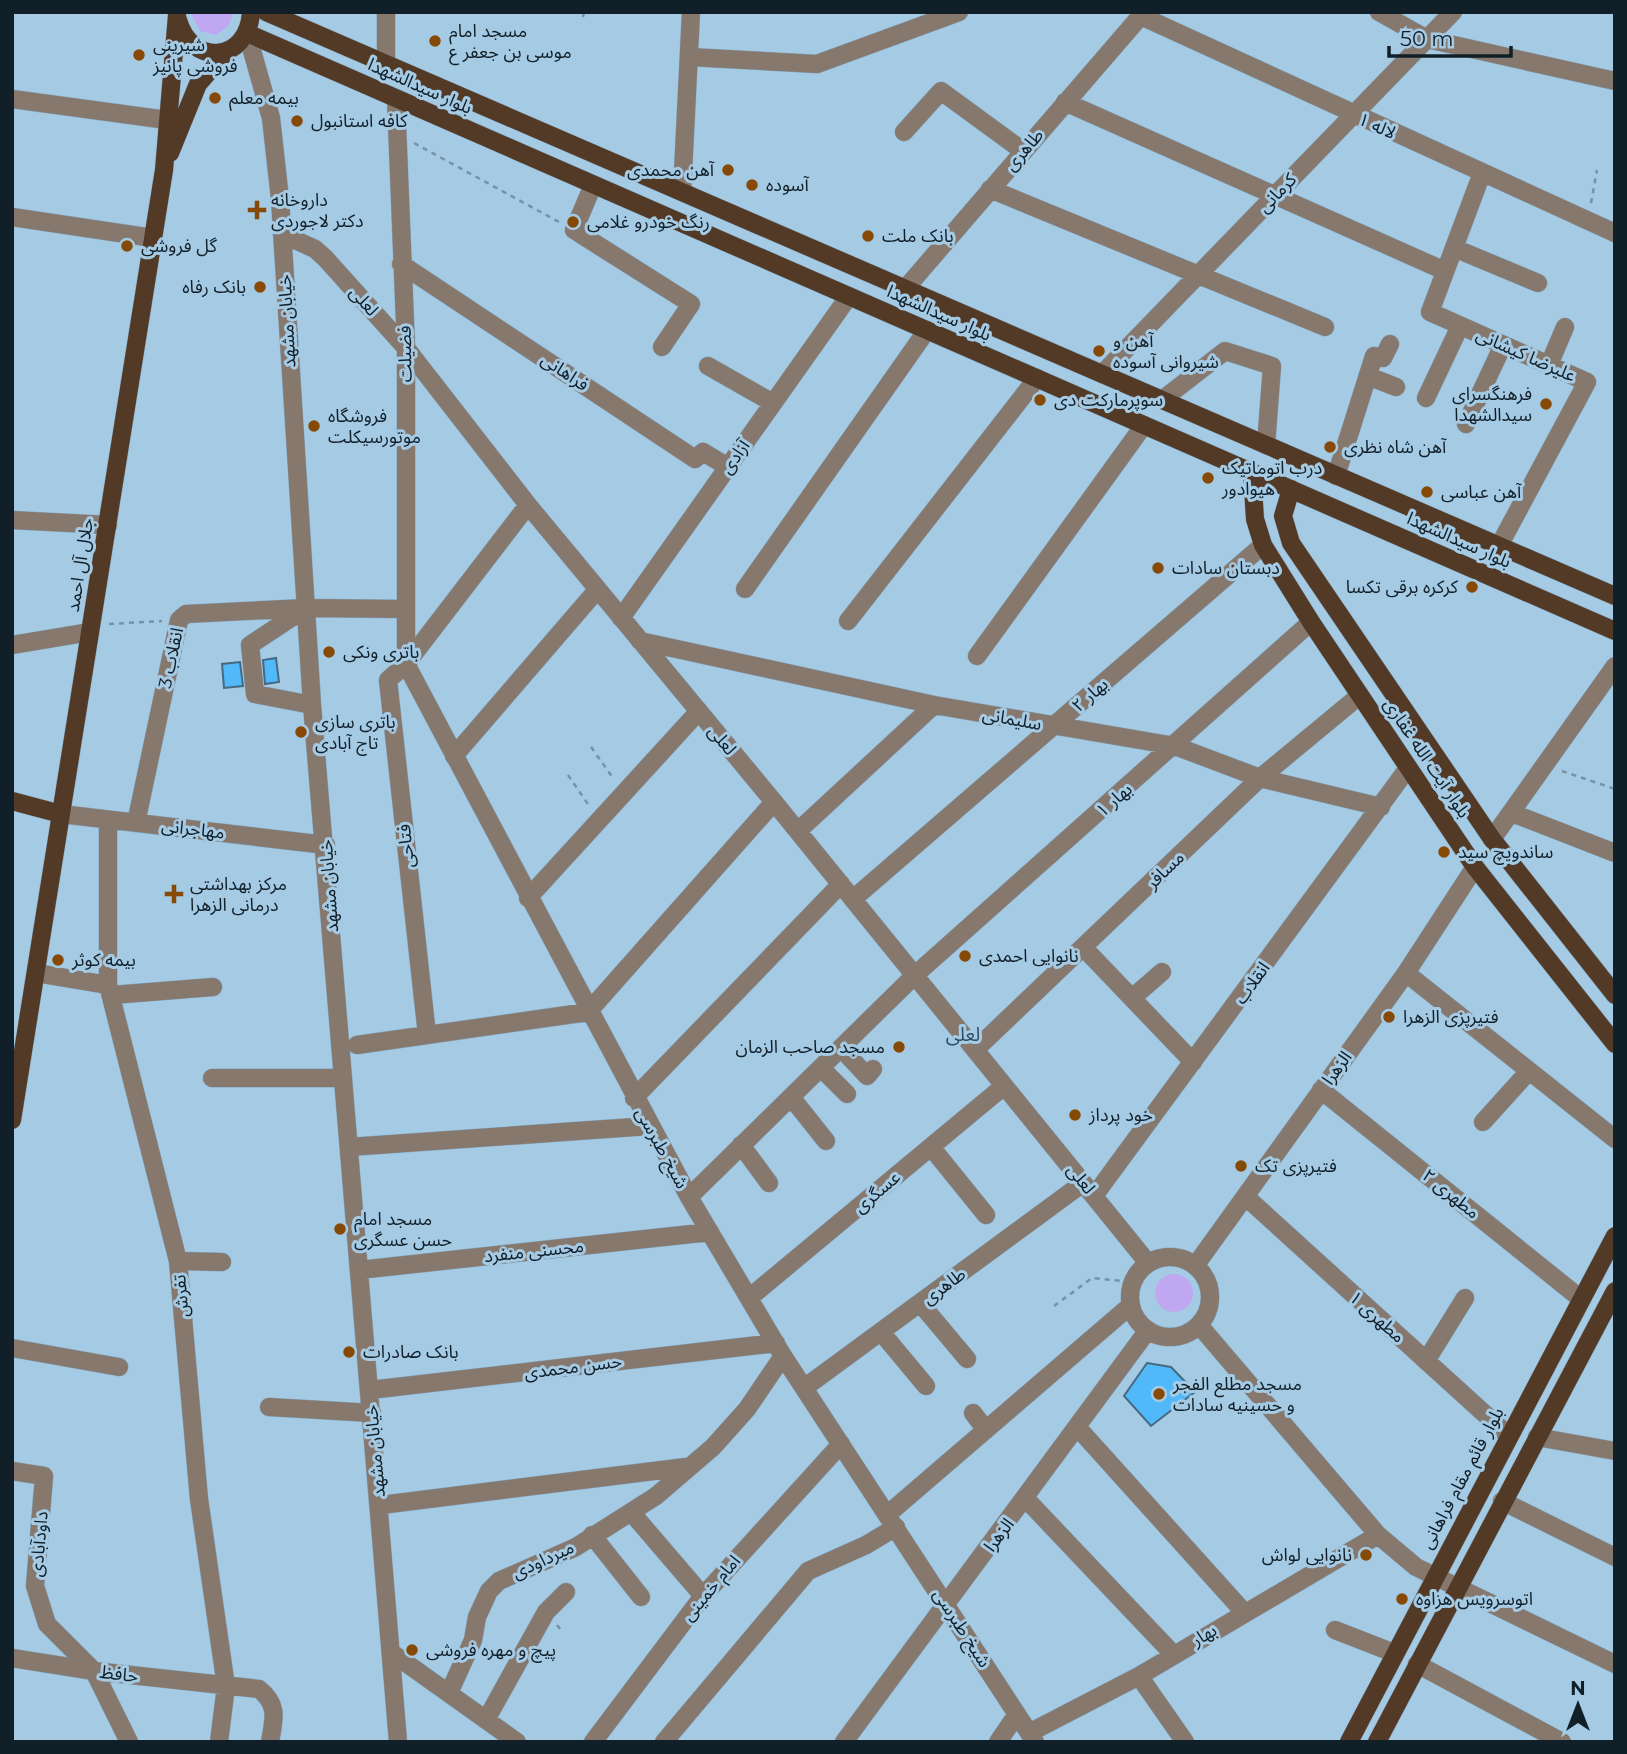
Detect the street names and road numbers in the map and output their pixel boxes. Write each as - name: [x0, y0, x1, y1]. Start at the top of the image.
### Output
- street label: بلوار سیدالشهدا: [364, 53, 476, 119]
- street label: لاله ۱: [1355, 108, 1399, 144]
- street label: طاهری: [1000, 124, 1048, 176]
- street label: کرمانی: [1253, 168, 1302, 217]
- street label: خیابان مشهد: [274, 274, 300, 368]
- street label: بلوار سیدالشهدا: [883, 280, 995, 346]
- street label: لعلی: [345, 281, 383, 321]
- street label: علیرضا کیشانی: [1473, 323, 1579, 387]
- street label: فضیلت: [394, 325, 416, 383]
- street label: فراهانی: [537, 348, 593, 396]
- street label: آزادی: [715, 435, 755, 478]
- street label: بلوار سیدالشهدا: [1403, 507, 1515, 573]
- street label: جلال آل احمد: [62, 516, 98, 614]
- street label: انقلاب 3: [154, 626, 188, 690]
- street label: بهار ۲: [1067, 673, 1113, 717]
- street label: بلوار آیت الله غفاری: [1379, 694, 1475, 822]
- street label: سلیمانی: [981, 703, 1043, 735]
- street label: لعلی: [703, 720, 741, 760]
- street label: بهار ۱: [1091, 778, 1137, 822]
- street label: مهاجرانی: [160, 814, 226, 844]
- street label: فتاحی: [393, 823, 419, 869]
- street label: خیابان مشهد: [315, 839, 343, 933]
- street label: مسافر: [1140, 846, 1189, 894]
- street label: انقلاب: [1229, 958, 1275, 1008]
- street label: الزهرا: [1317, 1047, 1357, 1089]
- street label: شیخ طبرسی: [629, 1104, 693, 1193]
- street label: لعلی: [1062, 1159, 1100, 1199]
- street label: مطهری ۲: [1418, 1164, 1484, 1224]
- street label: عسگری: [849, 1166, 905, 1218]
- street label: محسنی منفرد: [483, 1235, 585, 1267]
- street label: طاهری: [918, 1263, 970, 1309]
- street label: تفرش: [168, 1274, 194, 1318]
- street label: مطهری ۱: [1345, 1286, 1409, 1348]
- street label: حسن محمدی: [523, 1350, 623, 1384]
- street label: خیابان مشهد: [360, 1404, 390, 1498]
- street label: بلوار قائم مقام فراهانی: [1415, 1404, 1511, 1554]
- street label: داودآبادی: [25, 1510, 53, 1578]
- street label: الزهرا: [979, 1514, 1019, 1556]
- street label: میرداودی: [508, 1536, 578, 1584]
- street label: امام خمینی: [677, 1550, 747, 1627]
- street label: شیخ طبرسی: [927, 1584, 996, 1673]
- street label: بهار: [1186, 1619, 1221, 1652]
- street label: حافظ: [98, 1661, 140, 1687]

